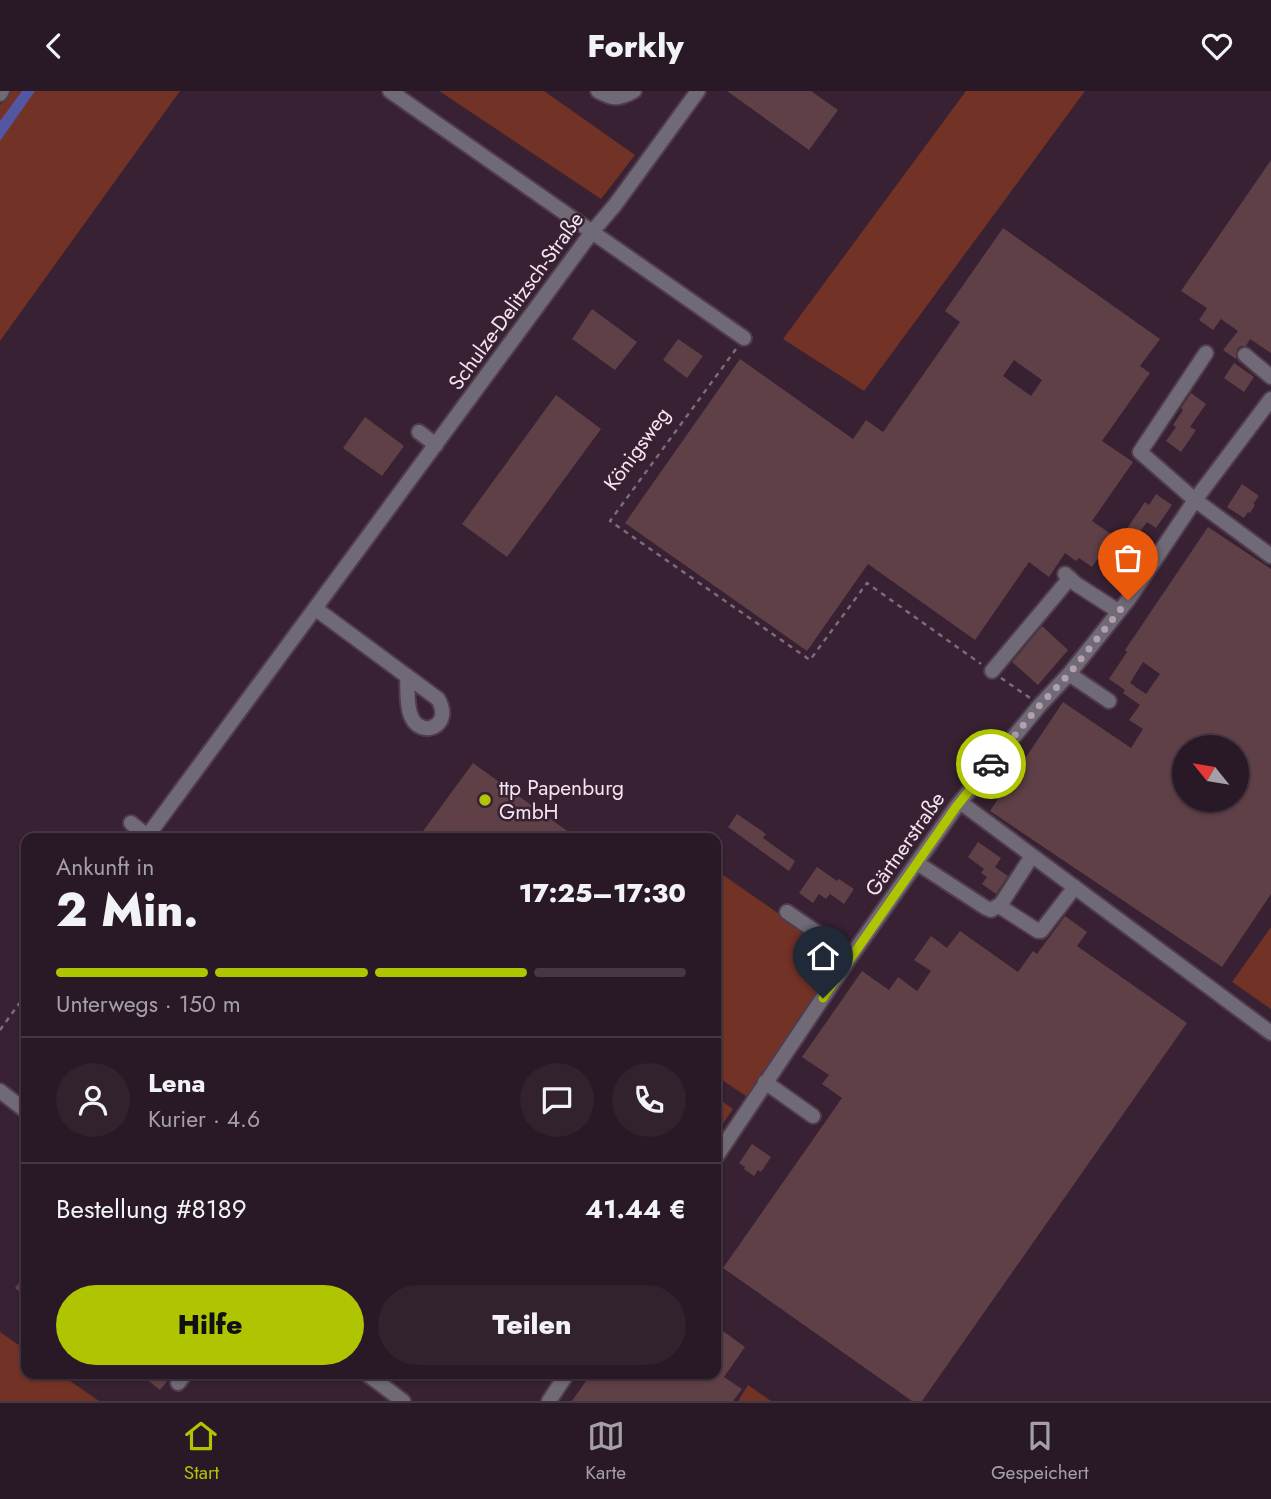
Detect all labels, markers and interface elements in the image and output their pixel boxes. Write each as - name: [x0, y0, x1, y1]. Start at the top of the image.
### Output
- text: Forkly: [587, 23, 684, 69]
- icon: back: [35, 27, 73, 65]
- icon: heart: [1198, 27, 1236, 65]
- street label: Schulze-Delitzsch-Straße: [441, 206, 591, 396]
- street label: Königsweg: [597, 401, 677, 497]
- pin: [1098, 528, 1158, 600]
- icon: bag: [1109, 539, 1147, 577]
- courier: [956, 729, 1026, 799]
- north arrow: [1172, 735, 1250, 812]
- map controls: [1172, 735, 1249, 812]
- icon: car: [972, 745, 1010, 783]
- place label: ttp Papenburg GmbH: [499, 773, 624, 827]
- street label: Gärtnerstraße: [858, 786, 952, 902]
- marker: ttp Papenburg GmbH: [477, 792, 493, 808]
- text: Ankunft in: [56, 850, 154, 884]
- text: 17:25–17:30: [519, 874, 686, 912]
- text: 2 Min.: [56, 877, 198, 943]
- pin: [793, 926, 853, 998]
- icon: home: [804, 937, 842, 975]
- text: Unterwegs · 150 m: [56, 987, 241, 1021]
- button: person: [56, 1063, 130, 1137]
- button: chat: [520, 1063, 594, 1137]
- button: phone: [612, 1063, 686, 1137]
- text: Lena: [148, 1064, 206, 1102]
- text: Kurier · 4.6: [148, 1102, 260, 1136]
- text: Bestellung #8189: [56, 1190, 247, 1228]
- text: 41.44 €: [585, 1190, 686, 1228]
- button: Hilfe: [56, 1285, 364, 1365]
- button: Teilen: [378, 1285, 686, 1365]
- tab: Start: [182, 1417, 220, 1486]
- tab: Karte: [585, 1417, 626, 1486]
- tab: Gespeichert: [991, 1417, 1089, 1486]

